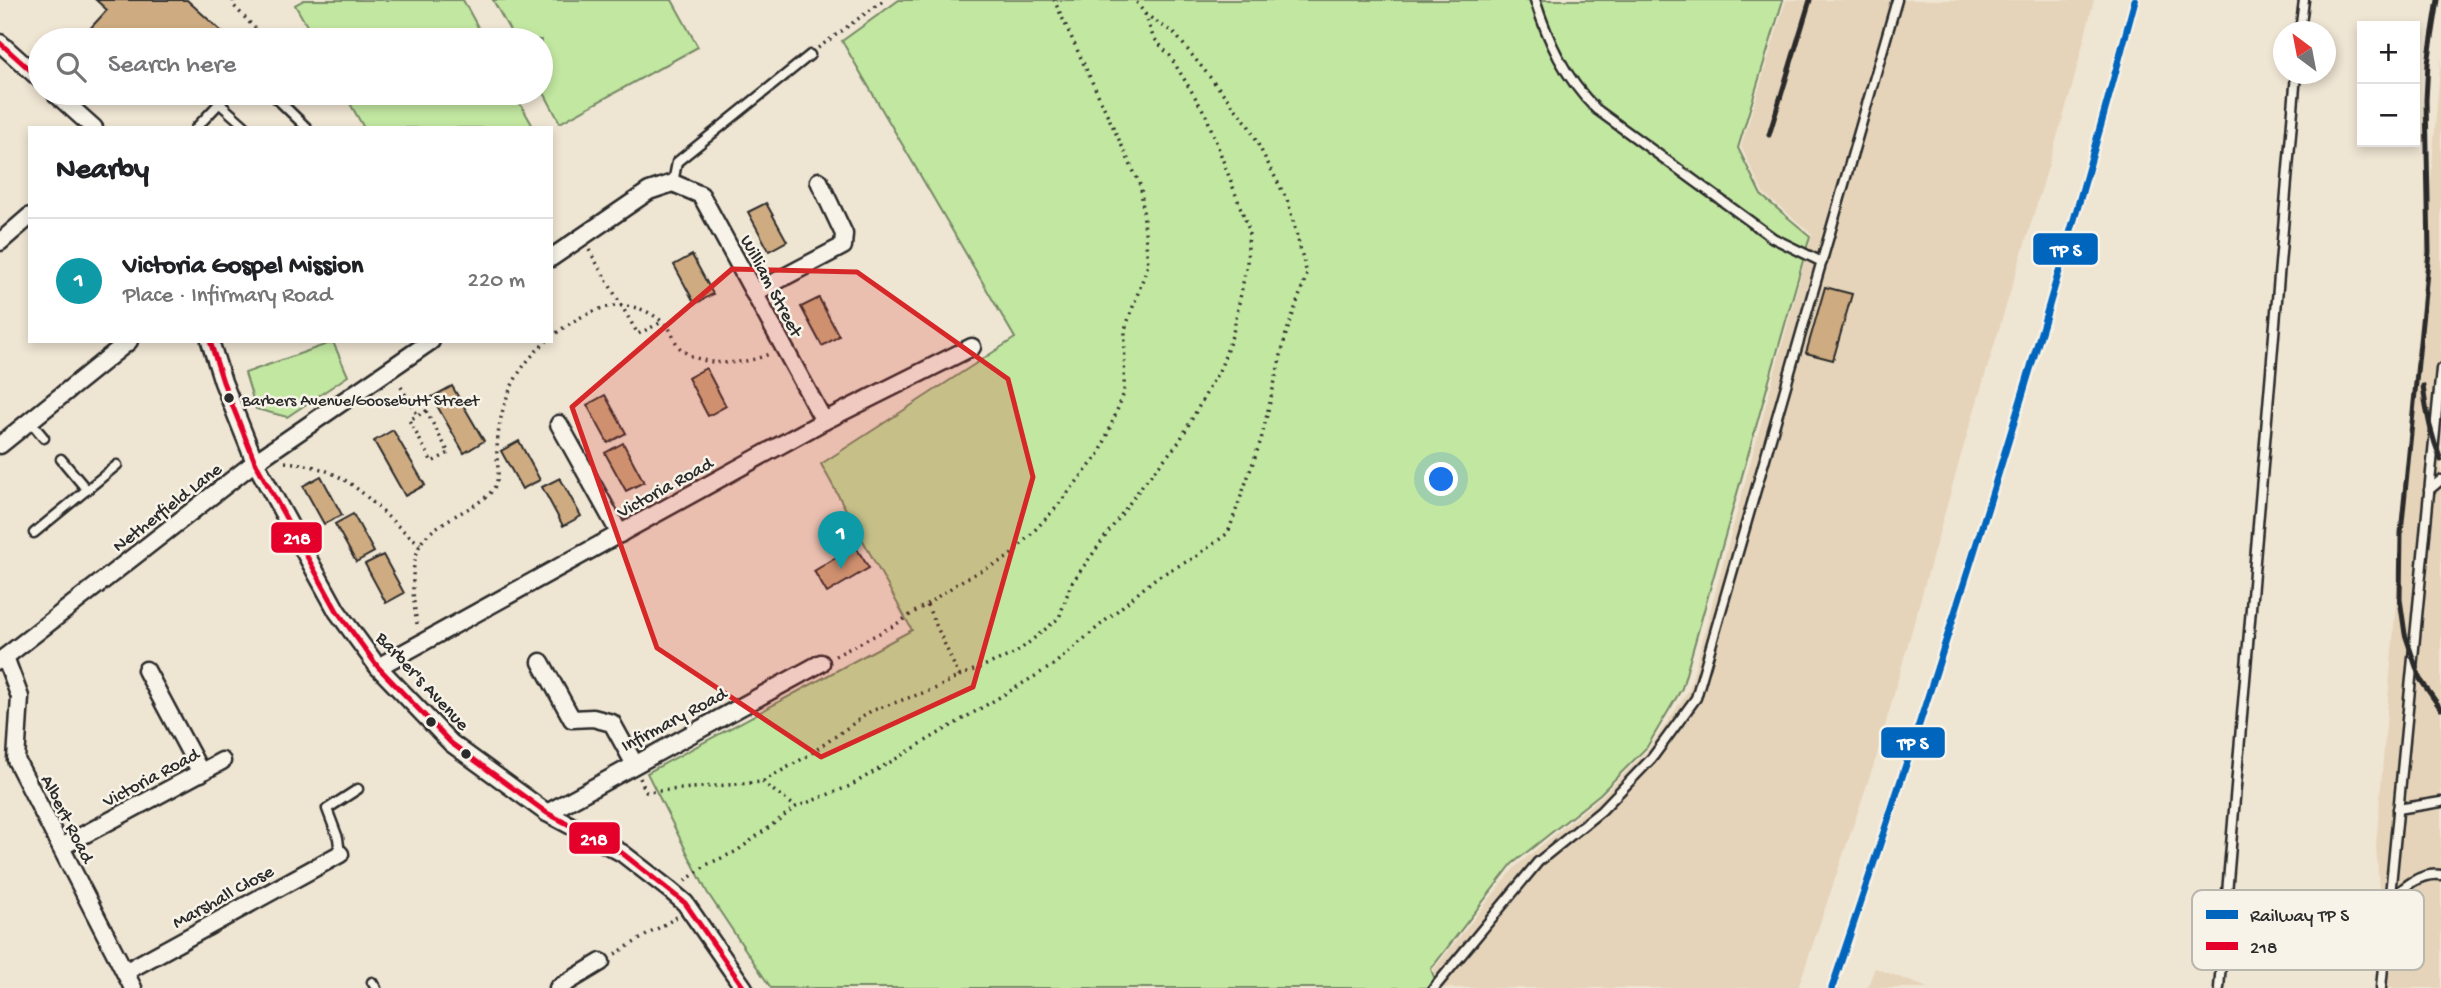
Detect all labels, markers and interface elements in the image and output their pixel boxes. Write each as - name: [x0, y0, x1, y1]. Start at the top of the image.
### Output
- north arrow: [2273, 21, 2336, 84]
- map controls: [2357, 21, 2420, 147]
- button: +: [2357, 21, 2420, 84]
- search box: [28, 28, 553, 105]
- icon: search: [52, 48, 90, 86]
- text: Search here: [108, 51, 236, 82]
- button: −: [2357, 84, 2420, 147]
- text: Nearby: [56, 154, 149, 189]
- street label: William Street: [733, 232, 807, 343]
- line badge: TP S: [2032, 232, 2099, 266]
- text: TP S: [2048, 241, 2083, 264]
- text: Victoria Gospel Mission: [123, 252, 363, 283]
- text: 1: [74, 268, 84, 295]
- text: 220 m: [468, 268, 525, 295]
- text: Place · Infirmary Road: [123, 283, 332, 310]
- marker: Barbers Avenue/Goosebutt Street: [222, 391, 236, 405]
- place label: Barbers Avenue/Goosebutt Street: [241, 392, 481, 412]
- street label: Victoria Road: [613, 452, 719, 525]
- street label: Netherfield Lane: [109, 459, 228, 559]
- your location: [1424, 462, 1458, 496]
- pin: 1: [818, 511, 864, 569]
- line badge: 218: [270, 521, 323, 554]
- text: 218: [283, 529, 311, 552]
- street label: Barber's Avenue: [369, 627, 473, 737]
- street label: Infirmary Road: [618, 683, 733, 759]
- unlabelled marker: [424, 715, 438, 729]
- line badge: TP S: [1880, 726, 1946, 759]
- text: TP S: [1895, 734, 1930, 757]
- street label: Victoria Road: [98, 743, 206, 815]
- unlabelled marker: [459, 747, 473, 761]
- street label: Albert Road: [34, 772, 99, 869]
- line badge: 218: [568, 821, 621, 855]
- text: 218: [580, 830, 608, 853]
- street label: Marshall Close: [169, 861, 279, 935]
- legend: [2192, 890, 2424, 970]
- text: Railway TP S: [2250, 906, 2349, 929]
- text: 218: [2250, 938, 2277, 961]

